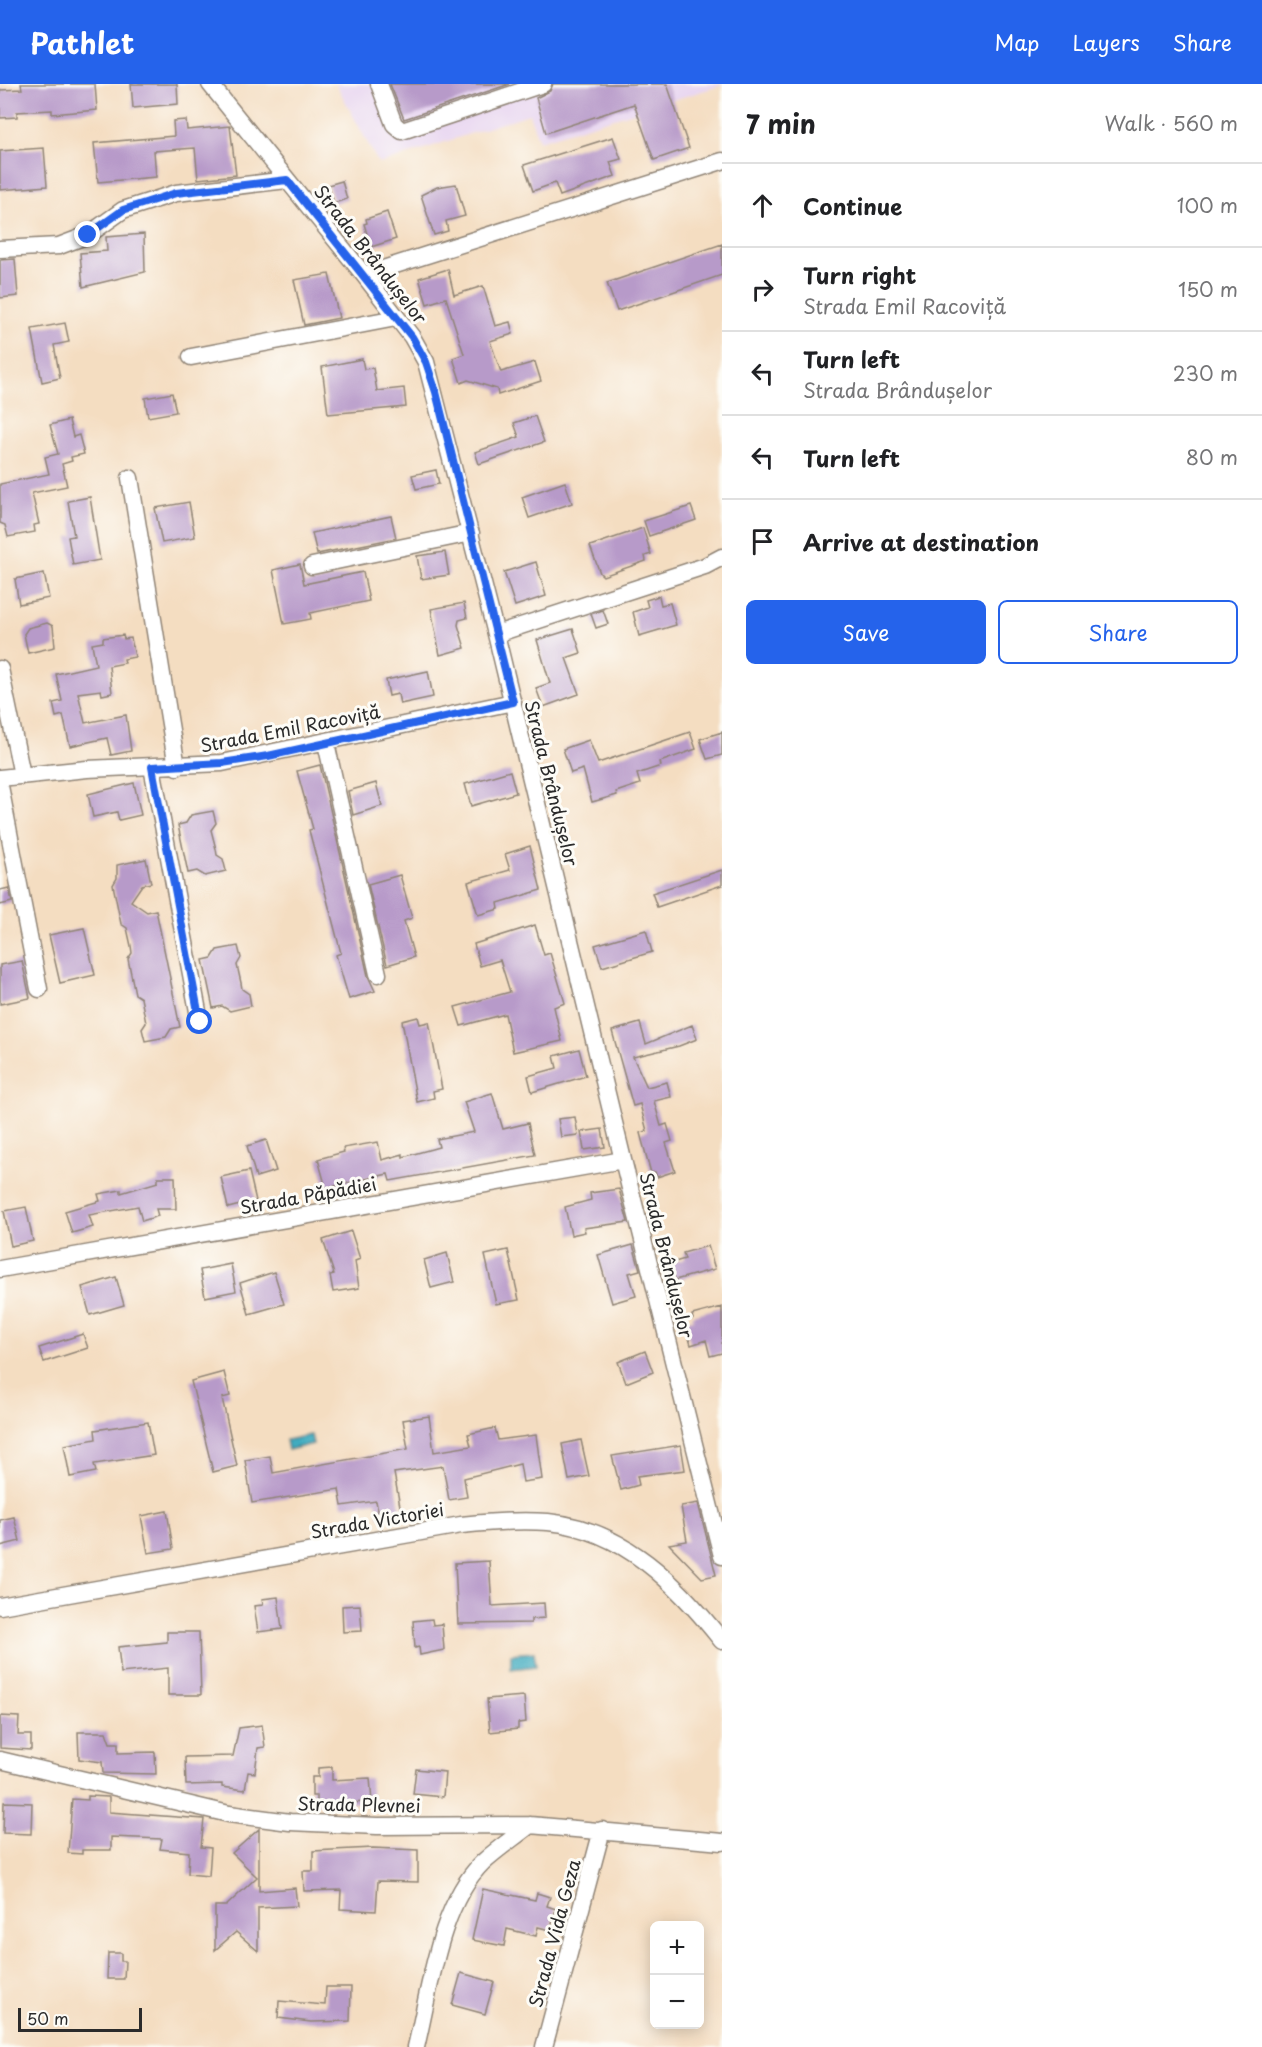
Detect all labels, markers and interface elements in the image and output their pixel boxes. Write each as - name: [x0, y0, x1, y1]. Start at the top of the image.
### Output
- text: Pathlet: [30, 21, 134, 64]
- text: Map: [995, 26, 1039, 58]
- text: Layers: [1072, 26, 1140, 58]
- text: Share: [1173, 26, 1232, 58]
- text: 7 min: [746, 104, 816, 143]
- text: Walk · 560 m: [1104, 108, 1238, 138]
- street label: Strada Brândușelor: [308, 179, 434, 330]
- icon: ahead: [746, 189, 779, 222]
- text: Continue: [803, 189, 902, 222]
- text: 100 m: [1177, 190, 1238, 220]
- route end: [74, 221, 100, 247]
- text: Turn right: [803, 258, 916, 291]
- icon: right: [746, 273, 779, 306]
- text: 150 m: [1178, 274, 1238, 304]
- text: Strada Emil Racoviță: [803, 291, 1006, 321]
- text: Turn left: [803, 342, 900, 375]
- icon: left: [746, 357, 779, 390]
- text: 230 m: [1173, 358, 1238, 388]
- text: Strada Brândușelor: [803, 375, 992, 405]
- icon: left: [746, 441, 779, 474]
- text: Turn left: [803, 441, 900, 474]
- text: 80 m: [1186, 442, 1238, 472]
- icon: arrive: [746, 525, 779, 558]
- text: Arrive at destination: [803, 525, 1039, 558]
- button: Save: [746, 600, 986, 664]
- button: Share: [998, 600, 1238, 664]
- street label: Strada Emil Racoviță: [198, 697, 383, 759]
- street label: Strada Brândușelor: [518, 697, 586, 869]
- route start: [186, 1008, 212, 1034]
- street label: Strada Brândușelor: [633, 1169, 701, 1341]
- street label: Strada Păpădiei: [238, 1170, 378, 1220]
- street label: Strada Victoriei: [308, 1495, 446, 1545]
- street label: Strada Plevnei: [297, 1789, 421, 1819]
- street label: Strada Vida Geza: [521, 1855, 587, 2010]
- map controls: [650, 1921, 704, 2029]
- button: +: [650, 1921, 704, 1975]
- button: −: [650, 1975, 704, 2029]
- scale bar: [18, 2005, 142, 2032]
- text: 50 m: [27, 2006, 68, 2030]

